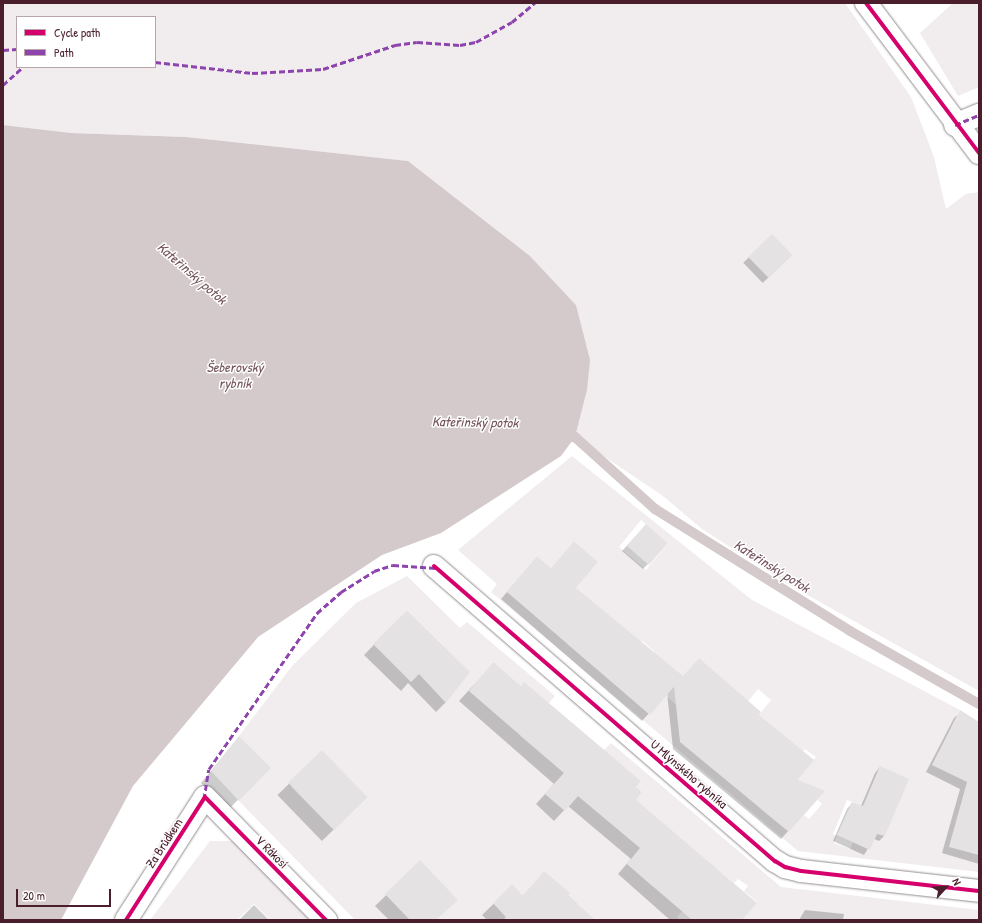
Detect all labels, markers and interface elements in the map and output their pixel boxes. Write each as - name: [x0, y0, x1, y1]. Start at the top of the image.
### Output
- legend: [16, 16, 156, 68]
- text: Cycle path: [54, 24, 100, 41]
- text: Path: [54, 44, 74, 61]
- water label: Kateřinský potok: [154, 238, 230, 308]
- water label: Šeberovský rybník: [206, 359, 264, 392]
- water label: Kateřinský potok: [432, 413, 518, 431]
- water label: Kateřinský potok: [731, 536, 813, 596]
- street label: U Mlýnského rybníka: [647, 736, 731, 812]
- street label: Za Brůdkem: [142, 815, 186, 871]
- street label: V Rákosí: [252, 832, 292, 872]
- north arrow: [926, 867, 966, 907]
- text: N: [949, 876, 964, 887]
- scale bar: [18, 881, 113, 907]
- text: 20 m: [23, 887, 45, 904]

